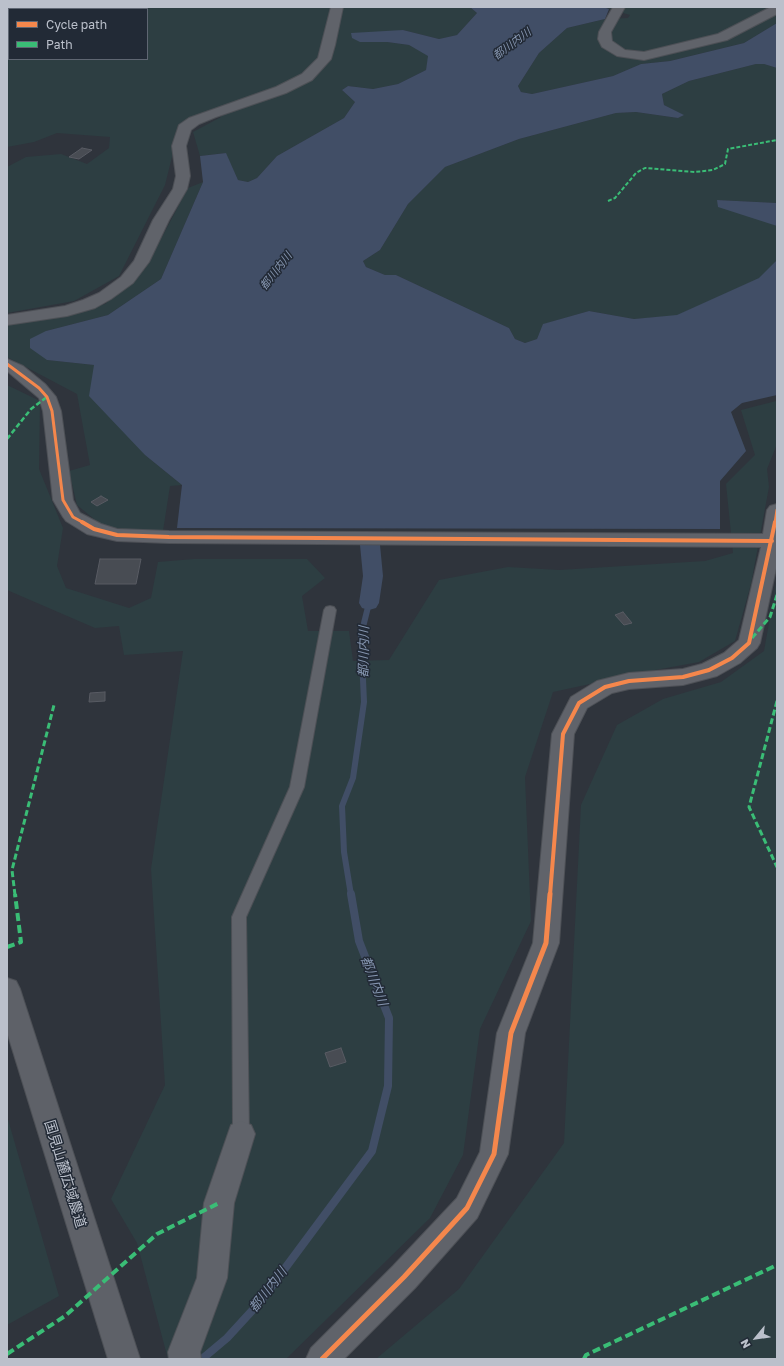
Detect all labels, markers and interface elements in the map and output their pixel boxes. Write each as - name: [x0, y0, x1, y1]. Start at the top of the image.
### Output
- legend: [8, 8, 148, 60]
- text: Cycle path: [46, 17, 107, 32]
- water label: 都川内川: [490, 25, 534, 63]
- text: Path: [46, 37, 73, 52]
- water label: 都川内川: [257, 250, 295, 292]
- water label: 都川内川: [356, 626, 372, 678]
- water label: 都川内川: [357, 954, 391, 1008]
- street label: 国見山麓広域農道: [41, 1118, 89, 1230]
- water label: 都川内川: [246, 1265, 290, 1315]
- north arrow: [736, 1318, 776, 1358]
- text: N: [737, 1337, 753, 1351]

